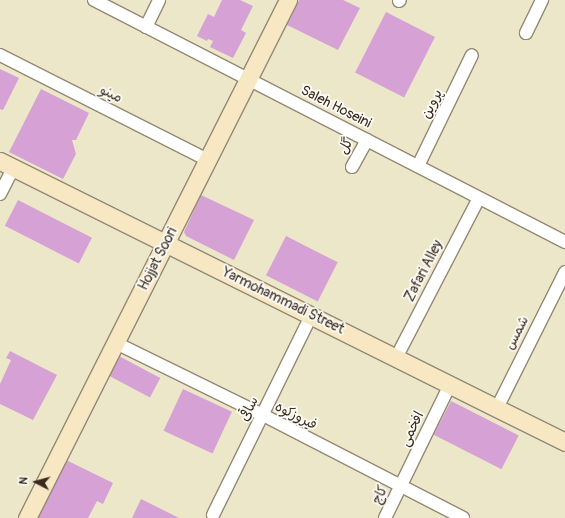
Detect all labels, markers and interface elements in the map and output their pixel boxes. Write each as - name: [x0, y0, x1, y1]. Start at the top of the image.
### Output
- street label: مینو: [97, 81, 125, 107]
- street label: Saleh Hoseini: [298, 82, 374, 132]
- street label: پروین: [418, 87, 446, 121]
- street label: گل: [335, 135, 357, 157]
- street label: Hojjat Soori: [135, 225, 181, 293]
- street label: Zafari Alley: [401, 237, 447, 305]
- street label: Yarmohammadi Street: [219, 264, 347, 338]
- street label: شمس: [501, 313, 533, 353]
- street label: ساقی: [236, 394, 262, 424]
- street label: فیروزکوه: [272, 398, 320, 434]
- street label: افخمی: [396, 409, 428, 449]
- north arrow: [16, 462, 56, 502]
- text: N: [17, 476, 30, 485]
- street label: کاج: [368, 483, 392, 507]

